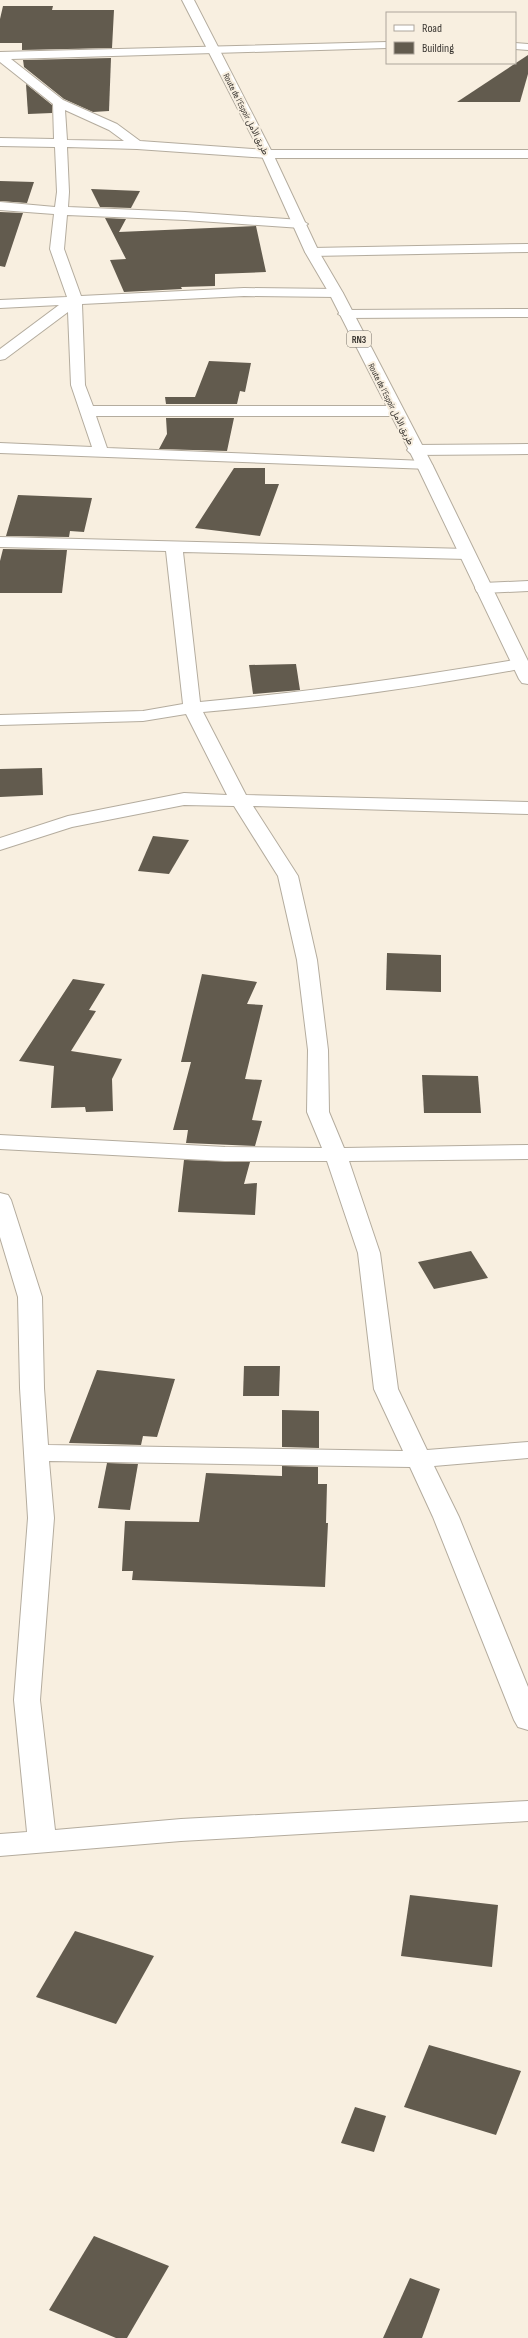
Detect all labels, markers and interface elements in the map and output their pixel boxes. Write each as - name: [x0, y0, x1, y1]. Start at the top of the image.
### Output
- legend: [386, 12, 516, 64]
- text: Road: [422, 21, 442, 36]
- text: Building: [422, 41, 454, 56]
- street label: Route de l’Espoir طريق الأمل: [220, 72, 271, 157]
- road number: RN3: [347, 331, 371, 347]
- street label: Route de l’Espoir طريق الأمل: [365, 362, 416, 447]

